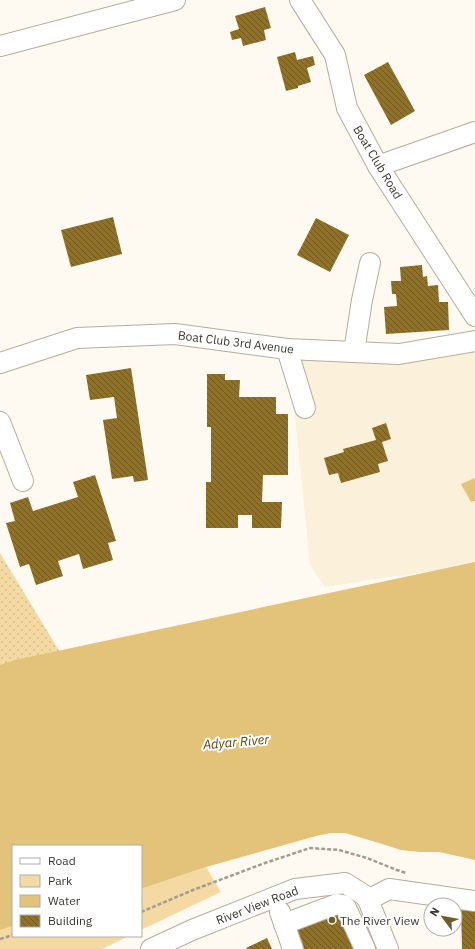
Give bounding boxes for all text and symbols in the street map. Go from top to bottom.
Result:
street label: Boat Club Road [350,123,406,201]
street label: Boat Club 3rd Avenue [177,327,295,357]
water label: Adyar River [201,731,271,753]
legend [12,845,142,937]
text: Road [48,853,76,868]
text: Park [48,873,73,888]
street label: River View Road [214,882,300,928]
text: Water [48,893,81,908]
north arrow [423,897,463,937]
text: N [426,905,443,919]
text: Building [48,913,93,928]
place label: The River View [340,913,419,928]
marker: The River View [327,915,337,925]

